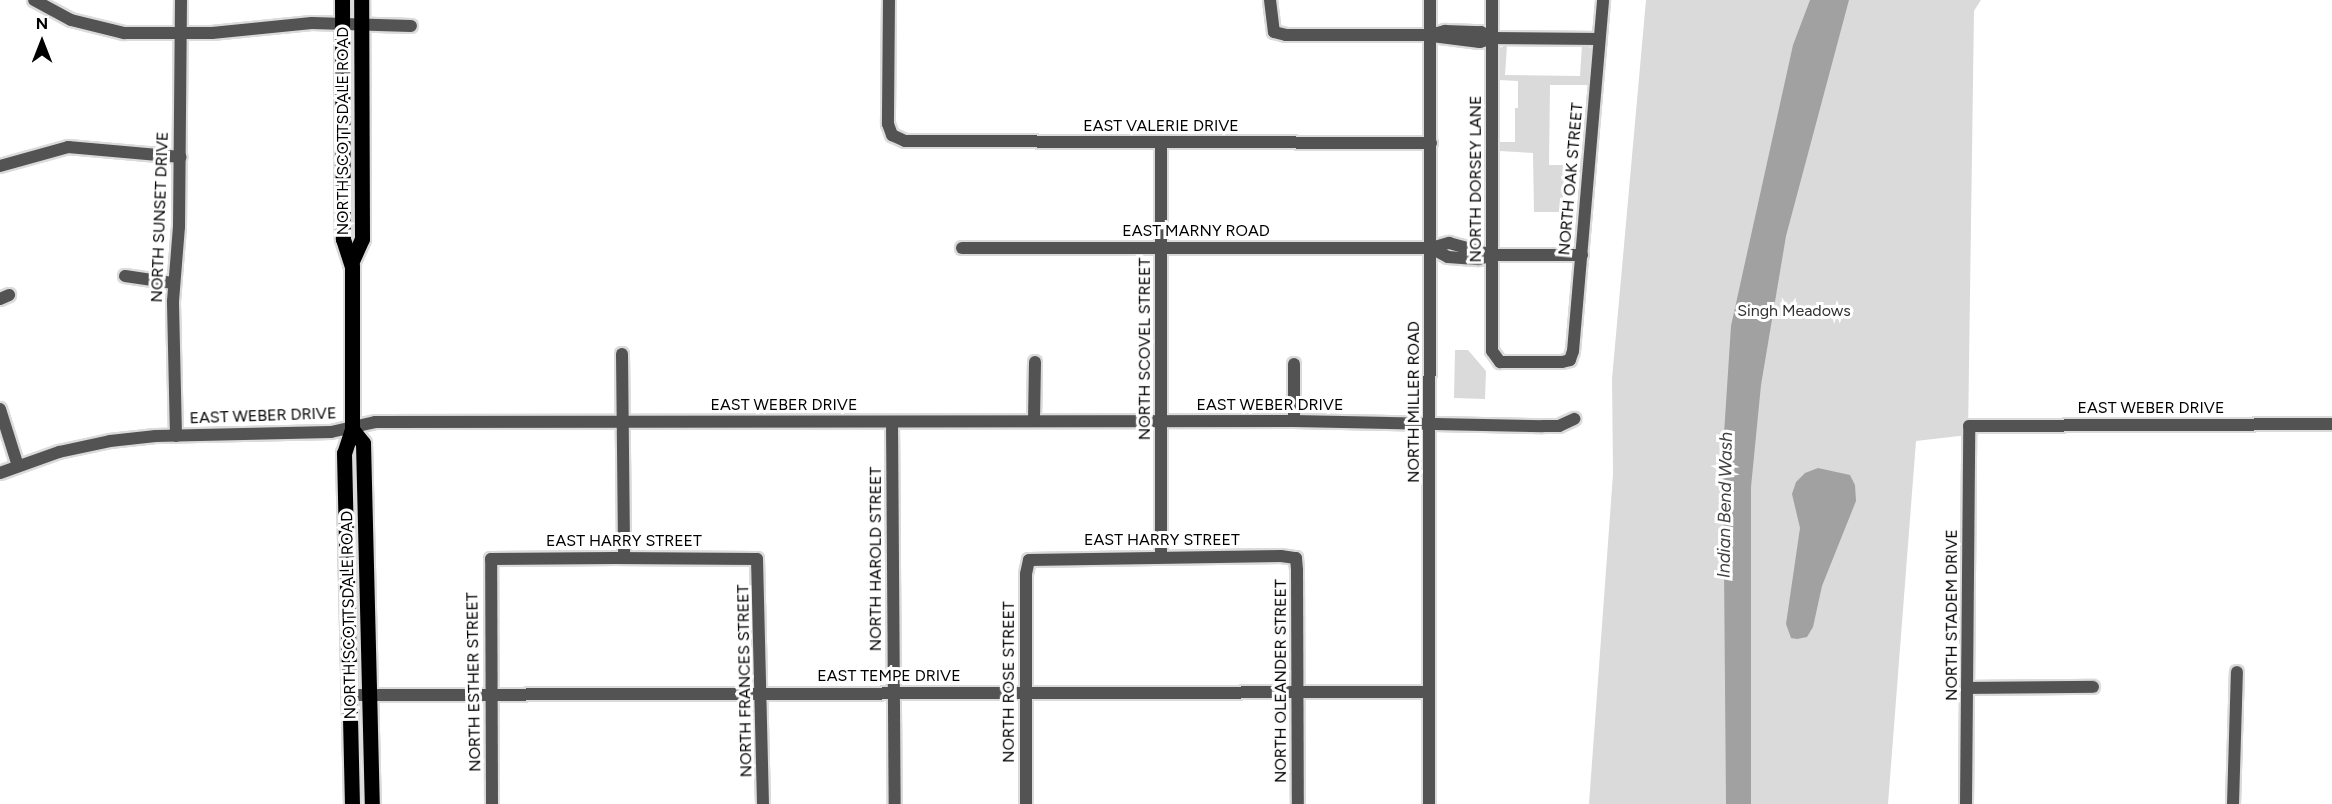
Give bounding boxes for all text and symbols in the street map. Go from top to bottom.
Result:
north arrow [12,12,72,72]
text: N [36,14,48,33]
street label: NORTH SCOTTSDALE ROAD [333,27,353,235]
street label: NORTH DORSEY LANE [1466,96,1486,262]
street label: NORTH OAK STREET [1555,102,1587,256]
street label: EAST VALERIE DRIVE [1083,116,1239,136]
street label: NORTH SUNSET DRIVE [147,131,173,303]
street label: EAST MARNY ROAD [1122,221,1270,241]
street label: NORTH SCOVEL STREET [1135,258,1155,440]
park label: Singh Meadows [1737,301,1851,321]
street label: NORTH MILLER ROAD [1404,321,1424,483]
street label: EAST WEBER DRIVE [711,395,857,415]
street label: EAST WEBER DRIVE [1197,395,1343,415]
street label: EAST WEBER DRIVE [2078,398,2224,418]
street label: EAST WEBER DRIVE [189,404,337,428]
water label: Indian Bend Wash [1713,432,1737,578]
street label: NORTH HAROLD STREET [866,467,886,651]
street label: NORTH SCOTTSDALE ROAD [338,511,360,719]
street label: NORTH STADEM DRIVE [1942,529,1962,701]
street label: EAST HARRY STREET [1084,530,1240,550]
street label: EAST HARRY STREET [546,531,702,551]
street label: NORTH OLEANDER STREET [1271,579,1291,783]
street label: NORTH FRANCES STREET [734,584,756,778]
street label: NORTH ESTHER STREET [463,592,485,772]
street label: NORTH ROSE STREET [999,601,1019,763]
street label: EAST TEMPE DRIVE [817,666,961,686]

